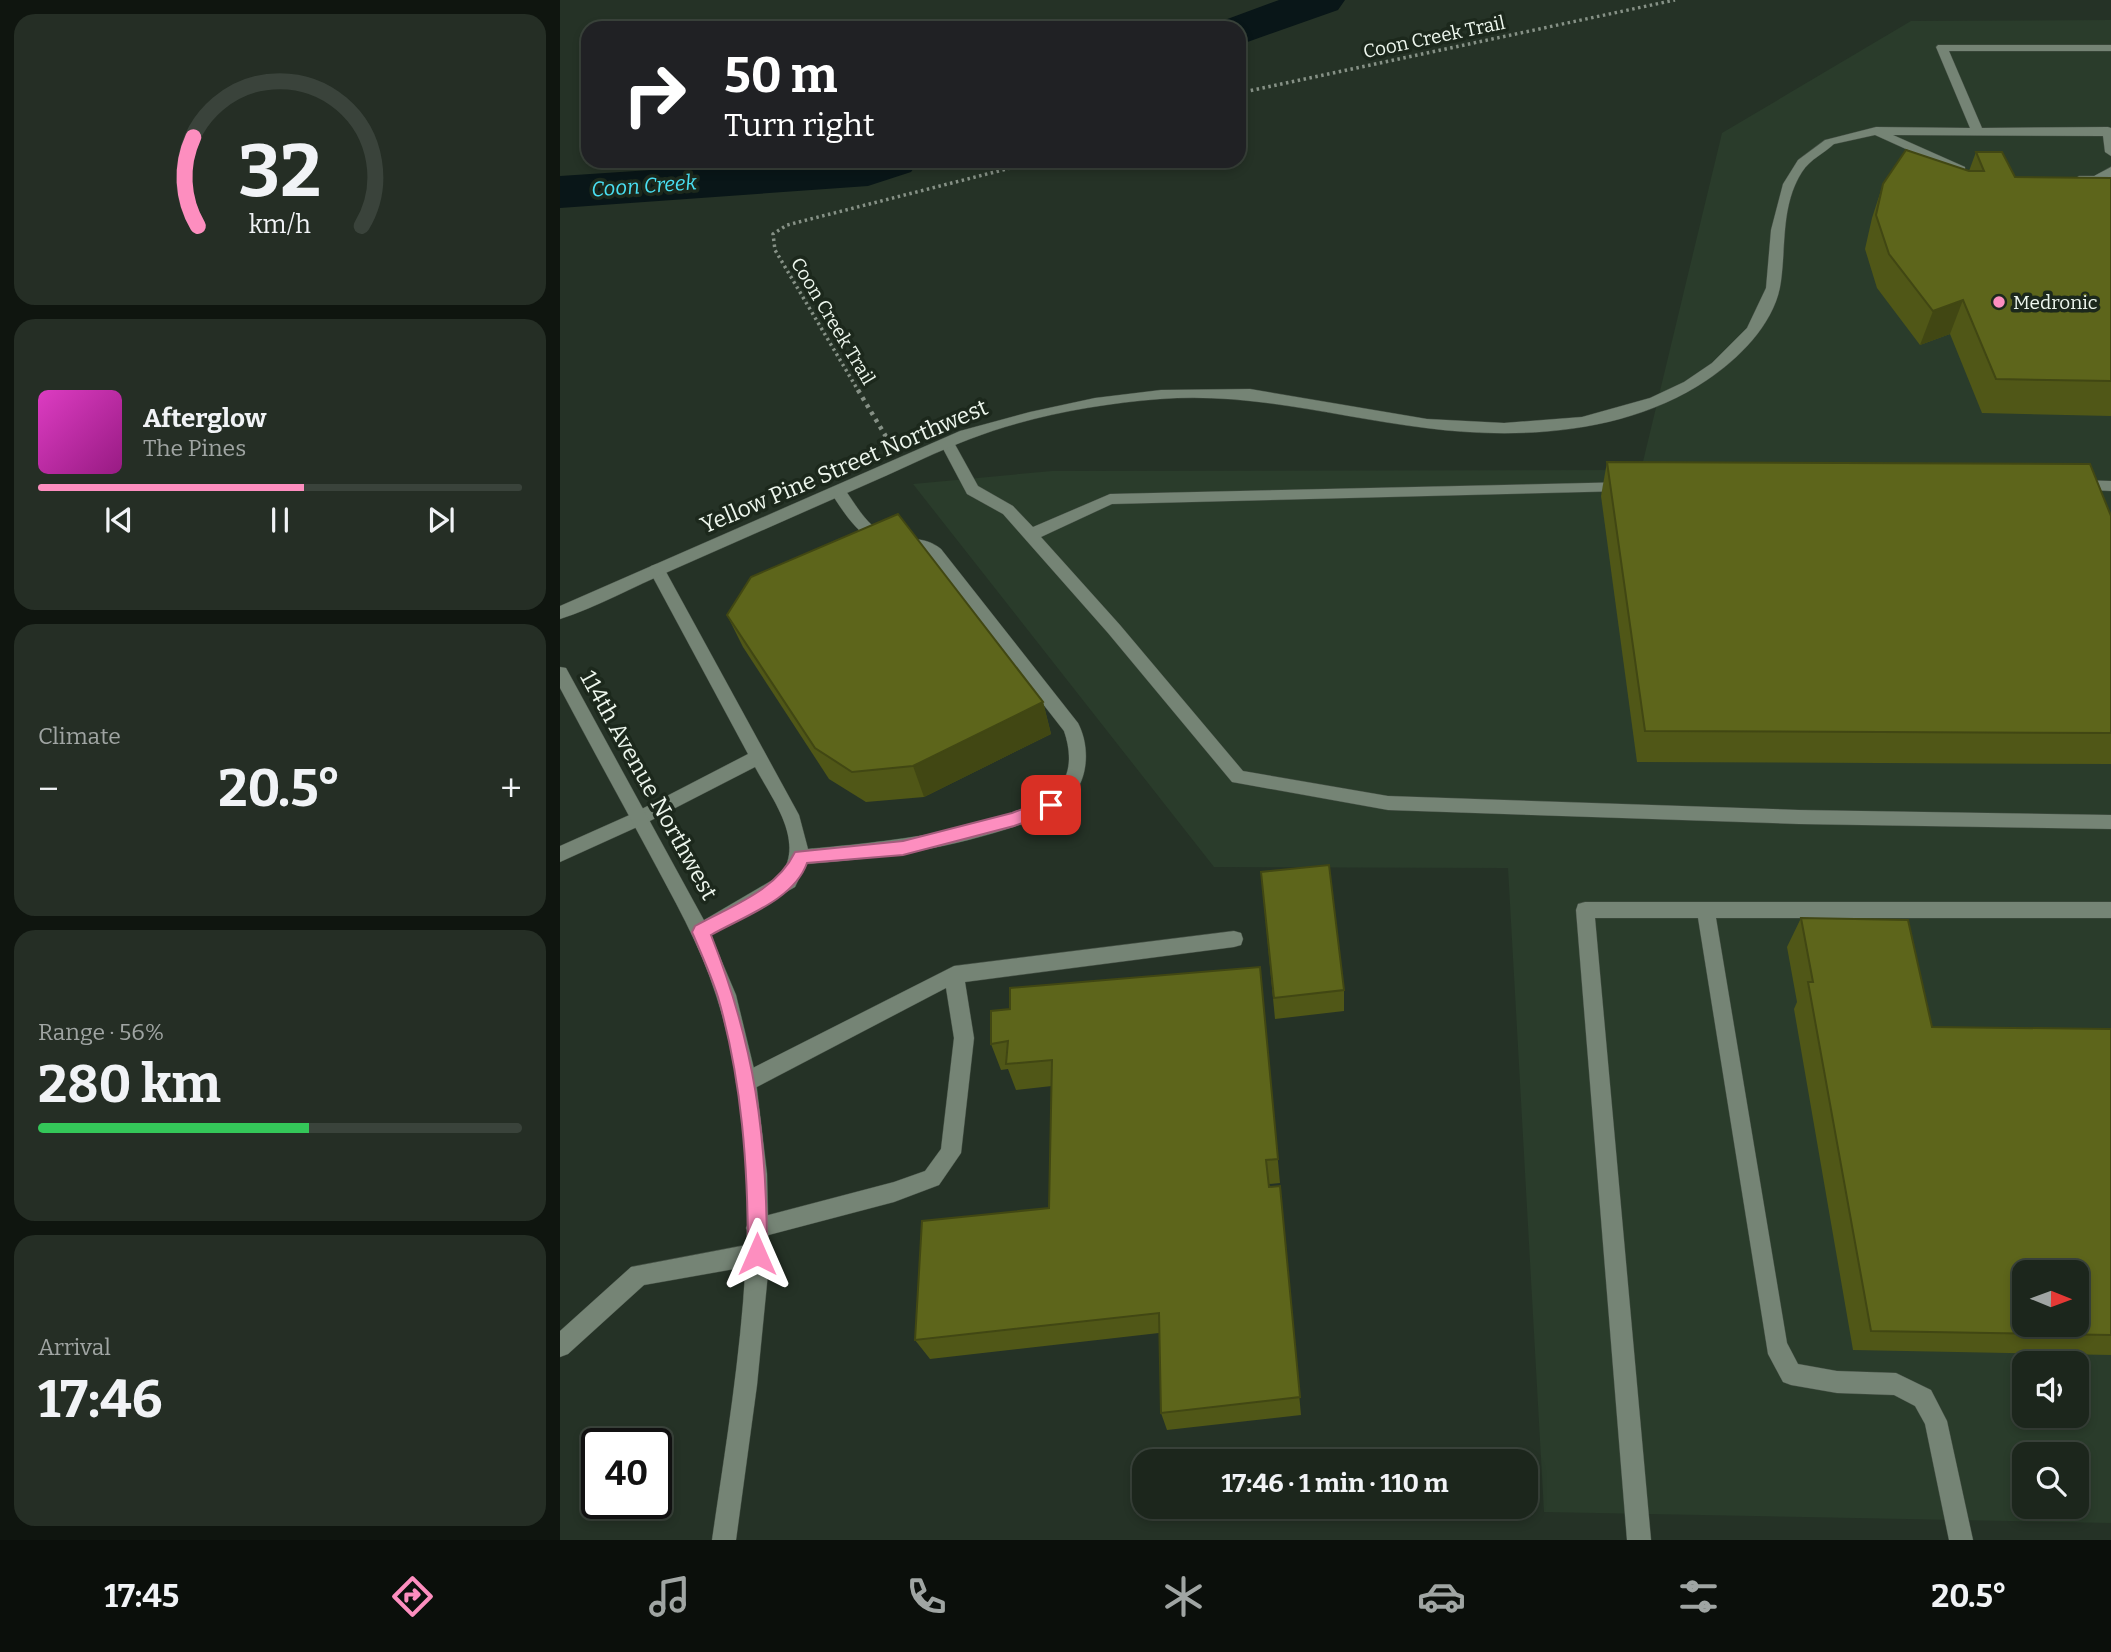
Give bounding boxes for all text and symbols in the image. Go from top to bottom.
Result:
street label: Coon Creek Trail [1361,11,1507,63]
text: 50 m [724,46,837,105]
icon: right [609,49,700,140]
text: Turn right [724,106,875,144]
text: 32 [239,128,321,215]
water label: Coon Creek [590,169,698,203]
text: km/h [249,209,311,239]
street label: Coon Creek Trail [786,253,880,389]
place label: Medronic [2013,291,2098,314]
marker: Medronic [1991,294,2007,310]
street label: Yellow Pine Street Northwest [696,393,992,539]
text: Afterglow [143,403,266,434]
text: The Pines [143,434,246,462]
icon: previous [100,501,138,539]
icon: pause [261,501,299,539]
icon: next [422,501,460,539]
street label: 114th Avenue Northwest [574,666,724,904]
text: Climate [38,722,121,750]
text: 20.5° [218,757,341,820]
text: − [38,766,59,812]
text: + [500,766,522,812]
pin [1021,775,1081,835]
icon: arrive [1032,786,1070,824]
text: Range · 56% [38,1018,164,1046]
text: 280 km [38,1053,221,1116]
position arrow [720,1217,794,1291]
north arrow [2012,1260,2090,1337]
map controls [2012,1260,2089,1519]
text: Arrival [38,1333,111,1361]
button: sound [2012,1351,2089,1428]
text: 17:46 [38,1368,162,1431]
speed limit sign: 40 [581,1428,672,1519]
button: search [2012,1442,2089,1519]
text: 17:46 · 1 min · 110 m [1221,1468,1449,1499]
icon: directions [388,1572,437,1621]
icon: music [645,1572,694,1621]
icon: phone [902,1572,951,1621]
icon: climate [1159,1572,1208,1621]
icon: car [1417,1572,1466,1621]
icon: filters [1674,1572,1723,1621]
text: 17:45 [104,1577,179,1615]
text: 20.5° [1931,1577,2007,1615]

